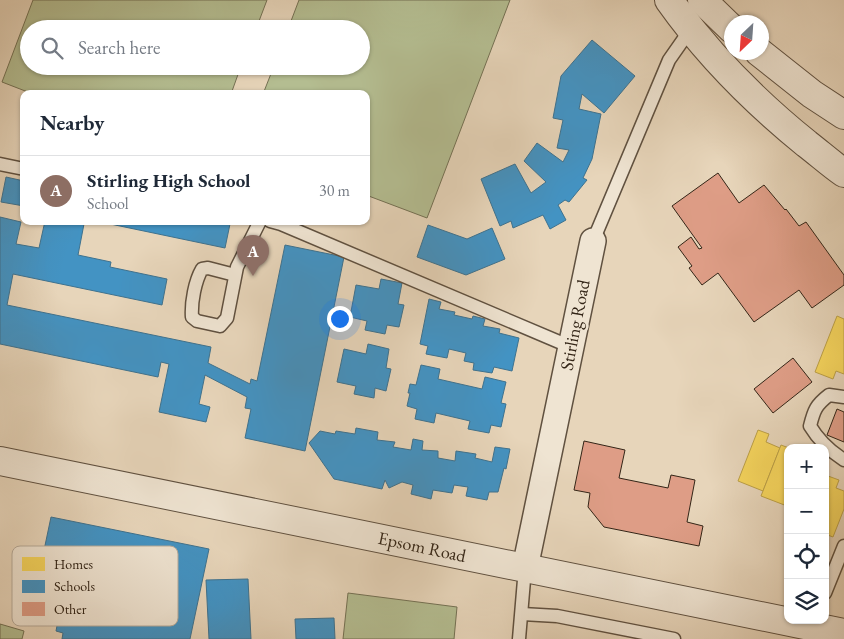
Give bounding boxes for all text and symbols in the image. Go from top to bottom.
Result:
north arrow [724,15,769,60]
search box [20,20,370,75]
icon: search [38,34,66,62]
text: Search here [78,35,160,60]
text: Nearby [40,109,104,136]
text: Stirling High School [87,168,250,193]
text: A [50,180,62,201]
text: 30 m [319,180,350,201]
text: School [87,193,129,214]
pin: A [237,235,269,276]
street label: Stirling Road [554,277,595,372]
your location [327,306,353,332]
map controls [784,444,829,624]
button: + [784,444,829,489]
button: − [784,489,829,534]
street label: Epsom Road [376,526,469,567]
button: locate [784,534,829,579]
legend [12,546,178,626]
text: Homes [54,555,94,573]
text: Schools [54,577,95,595]
button: layers [784,579,829,624]
text: Other [54,600,87,618]

